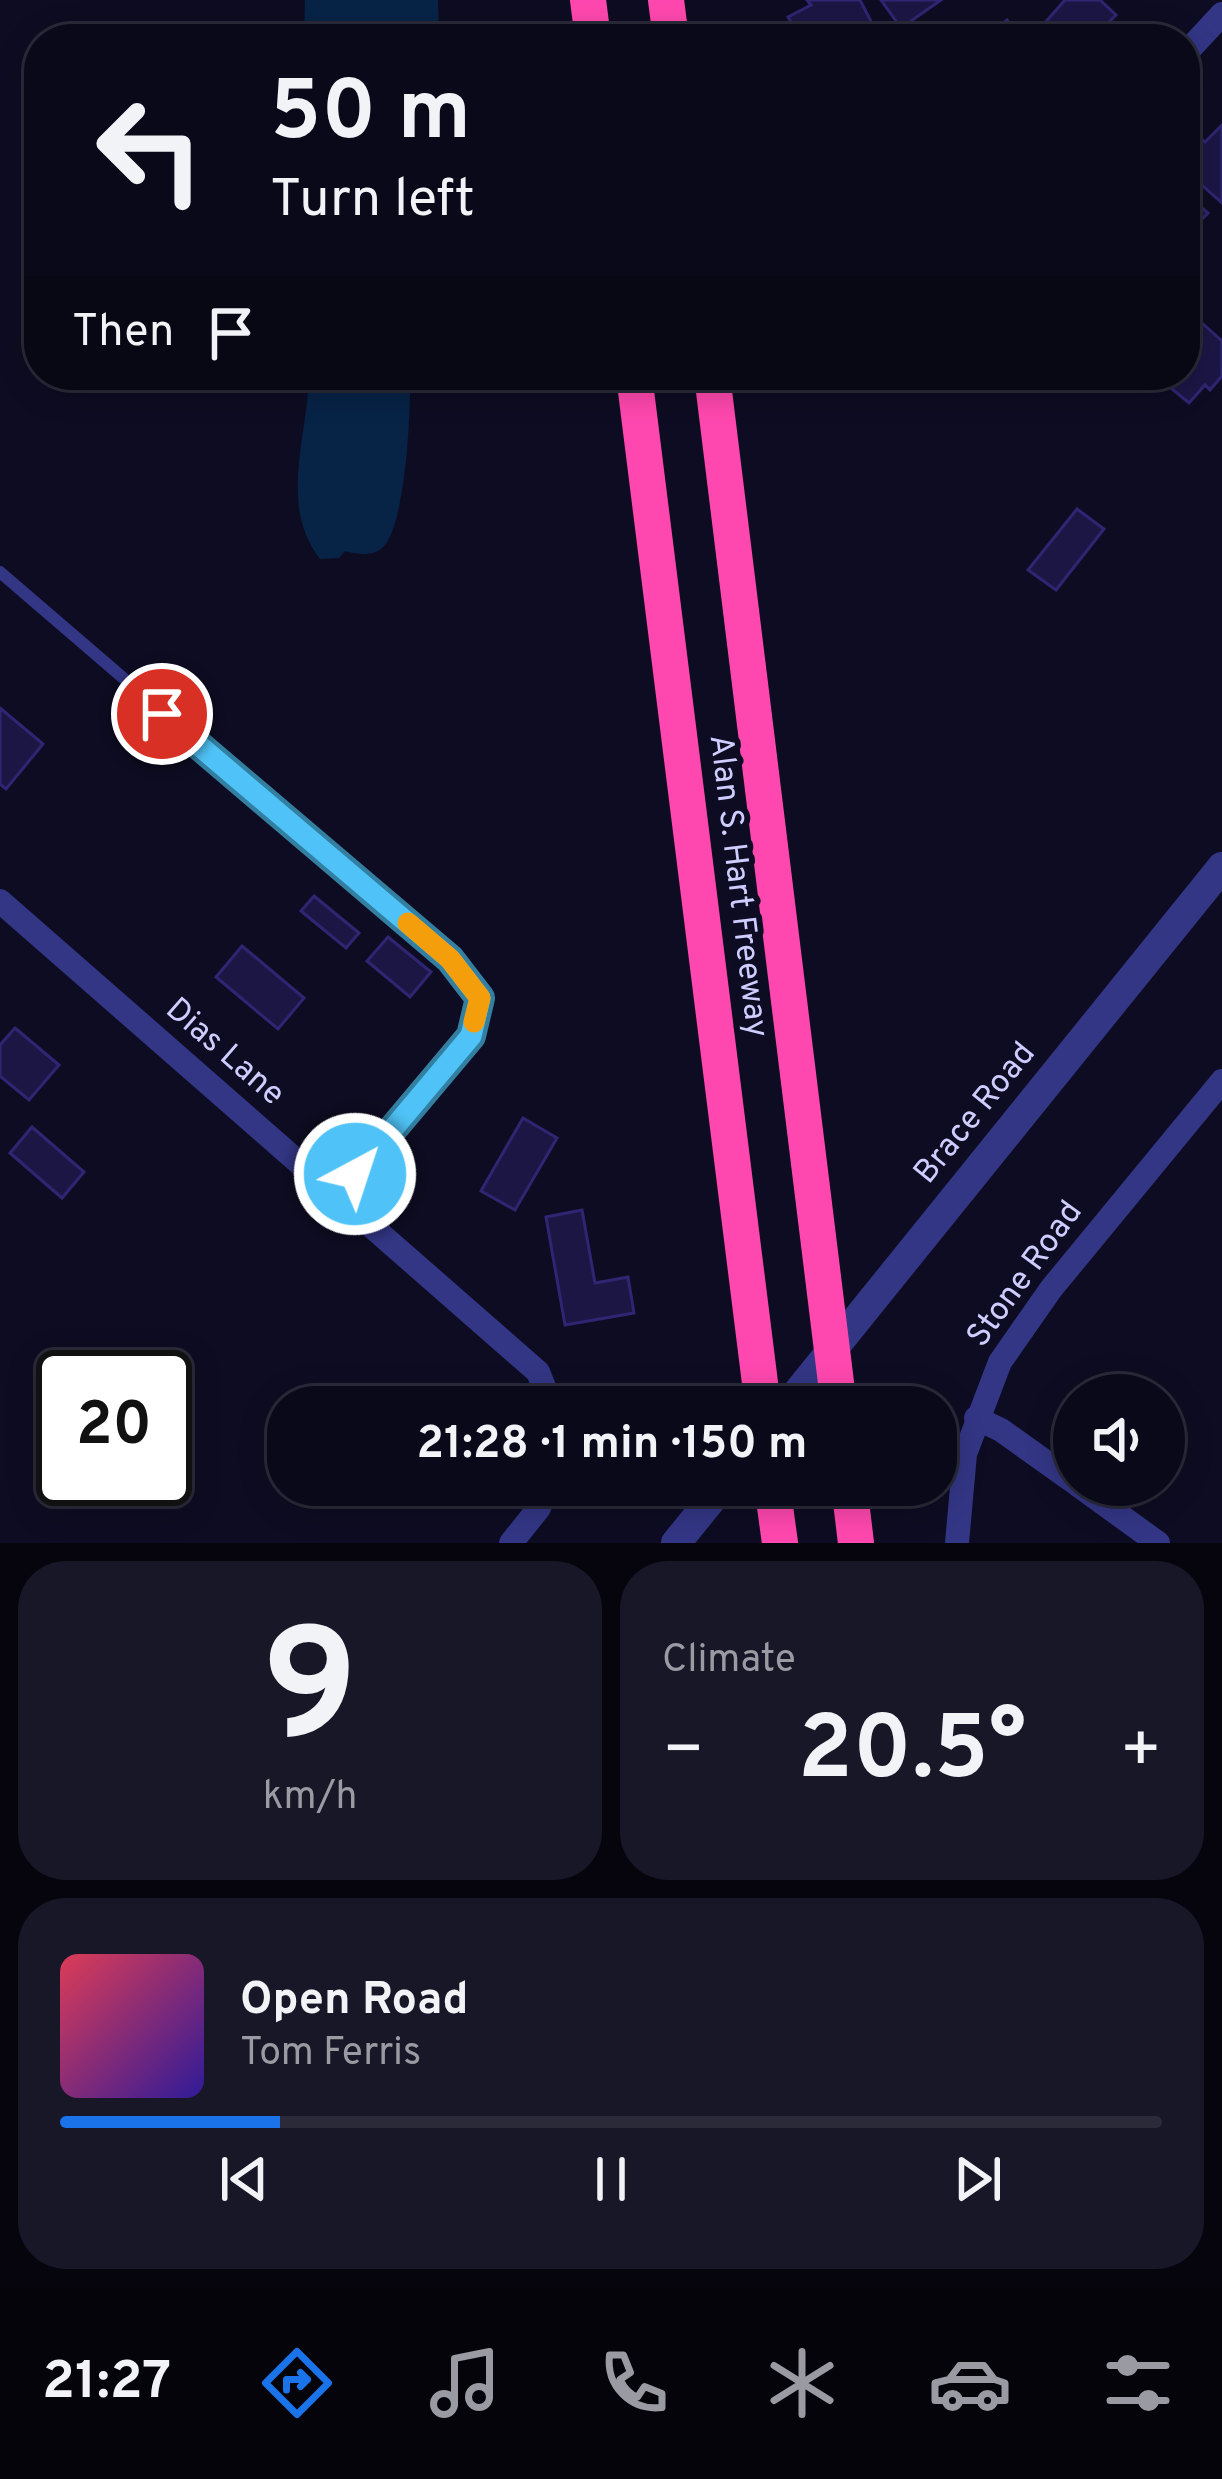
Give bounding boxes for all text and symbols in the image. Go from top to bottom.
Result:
text: 50 m [270,63,471,169]
icon: left [72,72,228,228]
text: Turn left [270,167,475,236]
icon: arrive [198,300,264,366]
text: Then [72,305,174,362]
pin [111,663,213,765]
icon: arrive [129,681,195,747]
street label: Alan S. Hart Freeway [698,732,776,1040]
street label: Dias Lane [156,990,292,1116]
street label: Brace Road [906,1035,1046,1193]
position arrow [292,1111,418,1237]
street label: Stone Road [959,1194,1093,1356]
speed limit sign: 20 [36,1350,192,1506]
map controls [1053,1374,1185,1506]
button: sound [1053,1374,1185,1506]
text: 21:28 · 1 min · 150 m [417,1417,807,1474]
text: 9 [262,1597,358,1795]
text: Climate [662,1637,796,1686]
text: 20.5° [798,1697,1026,1810]
text: − [662,1712,705,1795]
text: + [1119,1712,1162,1795]
text: km/h [263,1774,357,1823]
text: Open Road [240,1973,468,2030]
text: Tom Ferris [240,2030,421,2079]
icon: previous [211,2146,277,2212]
icon: pause [578,2146,644,2212]
icon: next [945,2146,1011,2212]
icon: directions [255,2341,339,2425]
icon: music [423,2341,507,2425]
icon: phone [592,2341,676,2425]
icon: climate [760,2341,844,2425]
icon: car [928,2341,1012,2425]
icon: filters [1096,2341,1180,2425]
text: 21:27 [42,2349,171,2418]

